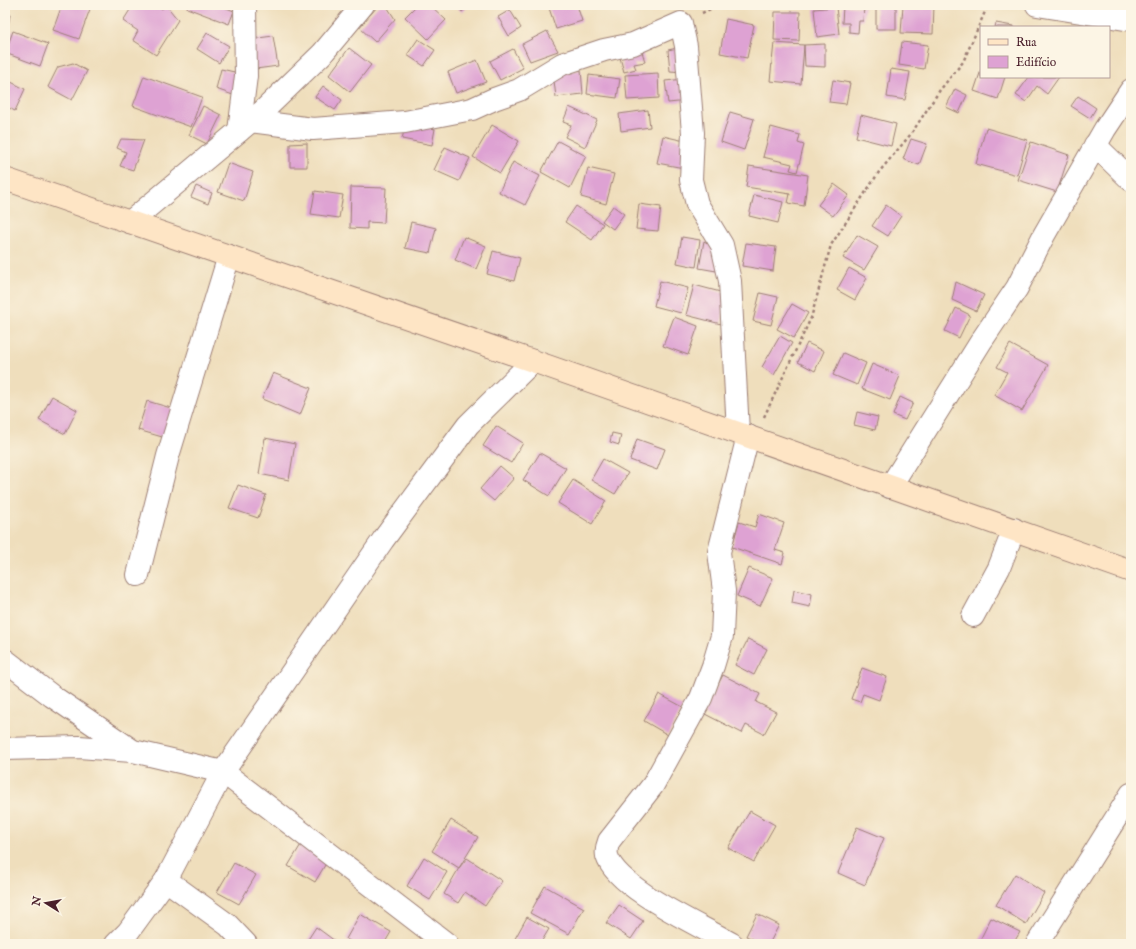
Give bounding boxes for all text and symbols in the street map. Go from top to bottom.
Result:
legend [980,26,1110,78]
text: Rua [1016,35,1037,50]
text: Edifício [1016,55,1057,70]
north arrow [26,883,66,923]
text: N [29,895,45,908]

